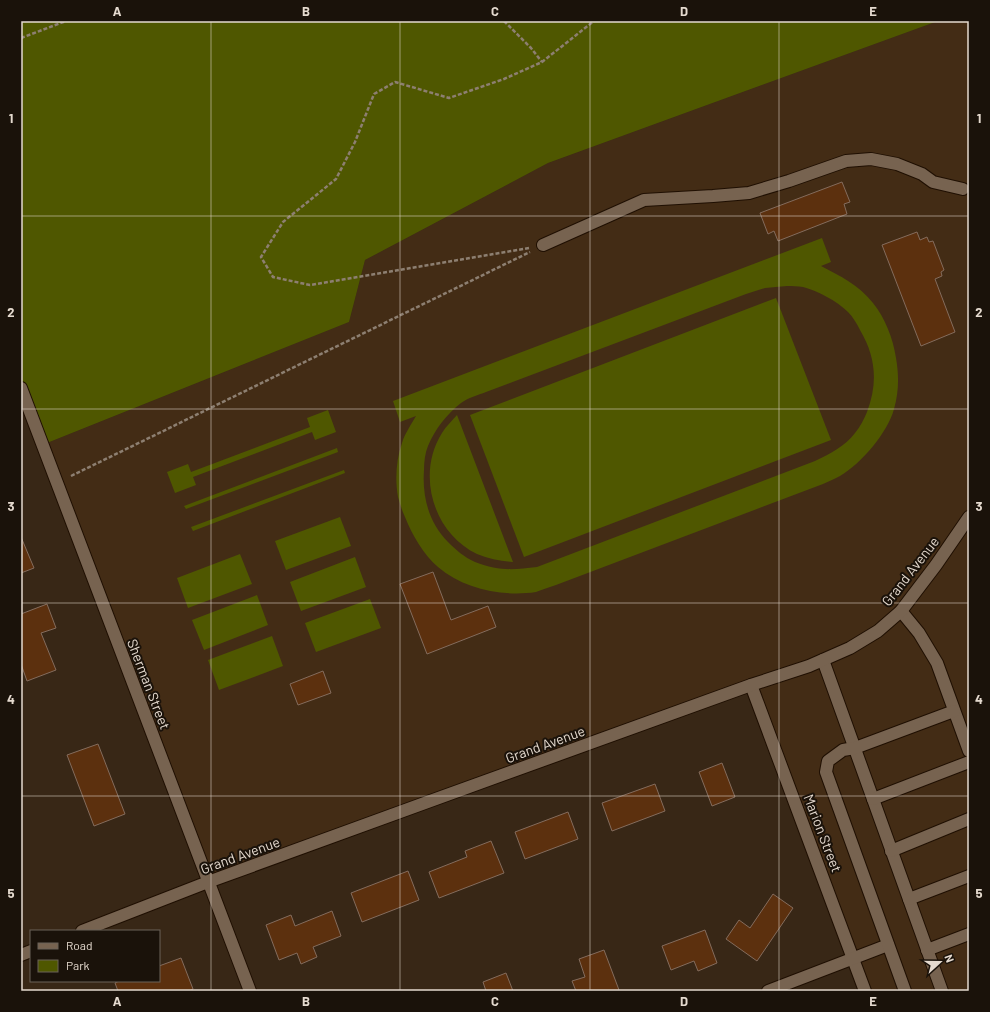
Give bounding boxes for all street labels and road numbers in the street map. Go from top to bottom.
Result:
street label: Grand Avenue [878,533,942,609]
street label: Sherman Street [124,636,174,732]
street label: Grand Avenue [503,722,587,766]
street label: Marion Street [800,792,846,874]
street label: Grand Avenue [198,833,282,877]

